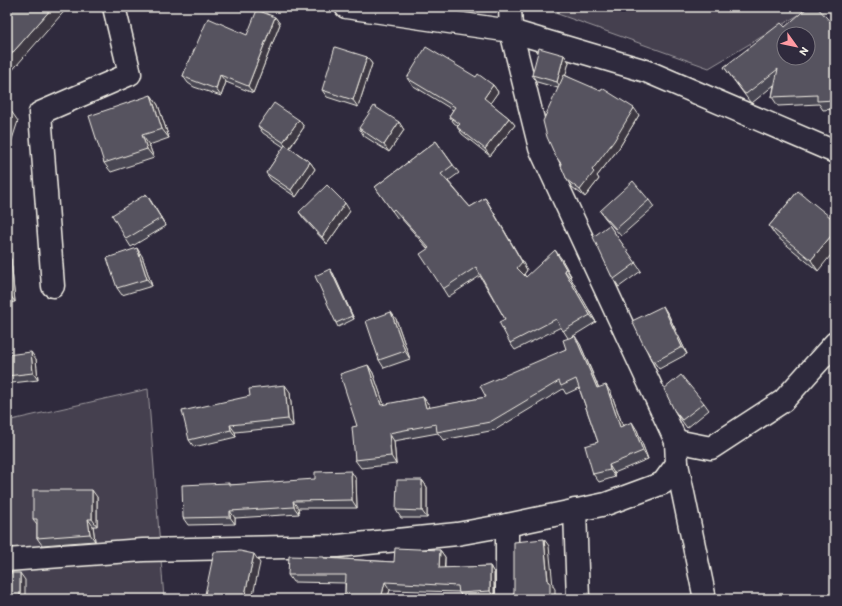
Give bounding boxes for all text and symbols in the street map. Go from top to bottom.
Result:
north arrow [776,26,816,66]
text: N [796,45,811,58]

